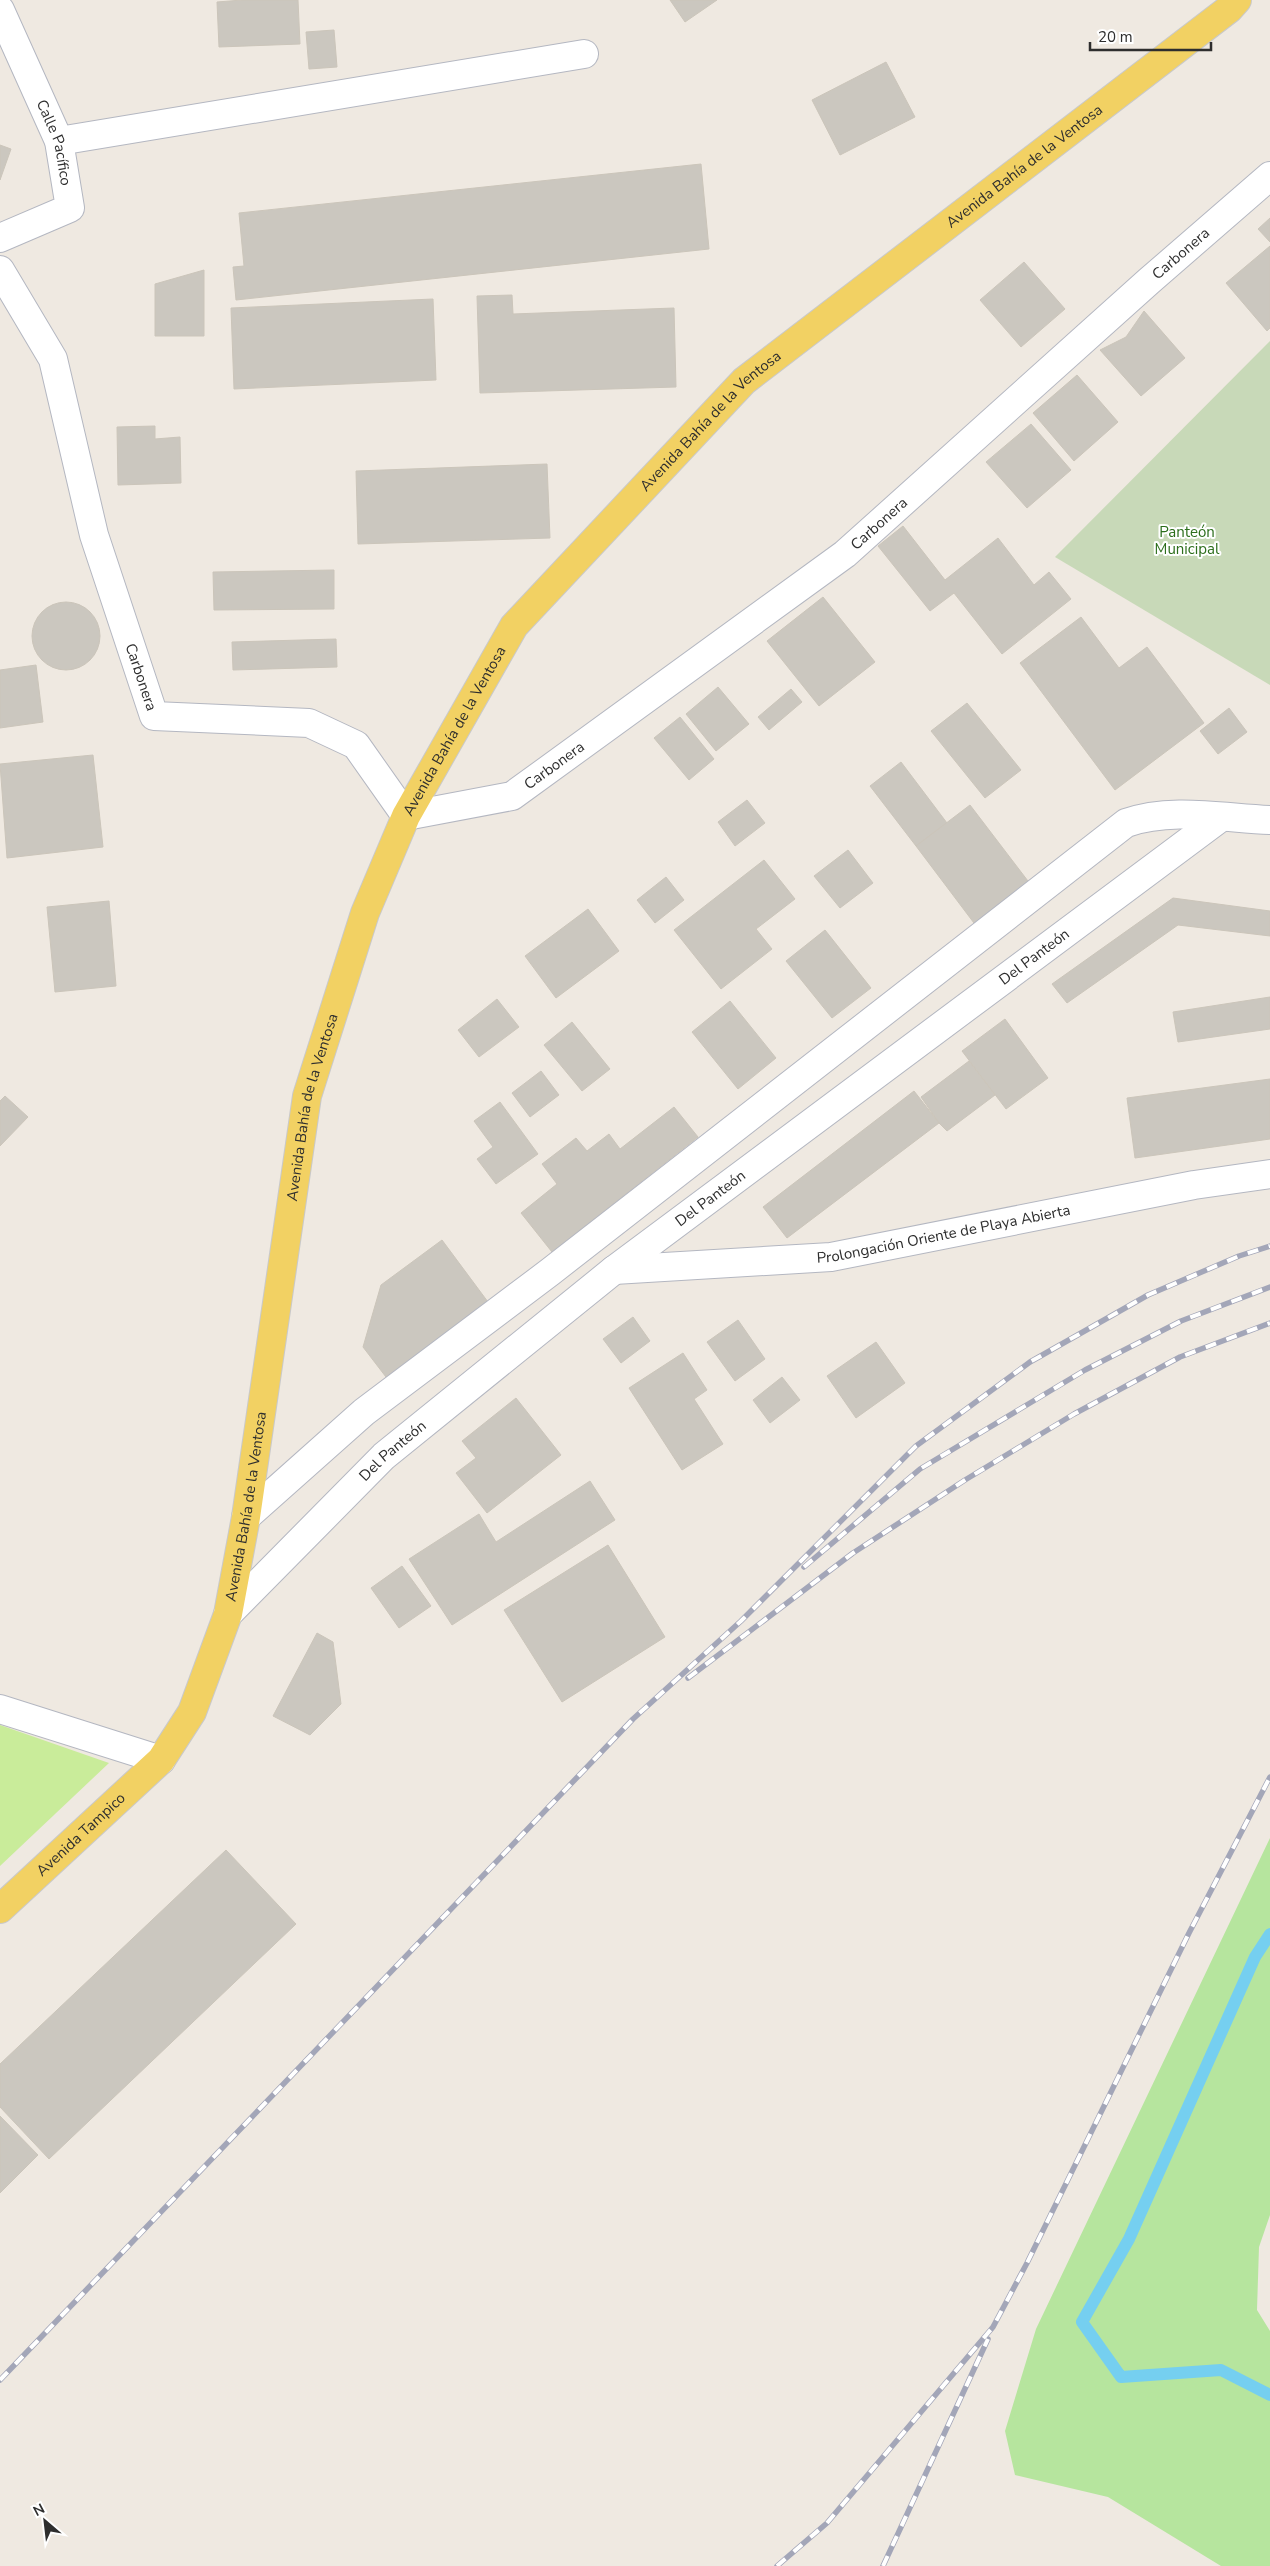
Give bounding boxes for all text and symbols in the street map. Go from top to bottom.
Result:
scale bar [1090,20,1211,52]
text: 20 m [1098,27,1133,47]
street label: Calle Pacífico [32,96,76,187]
street label: Avenida Bahía de la Ventosa [942,100,1107,232]
street label: Carbonera [1148,223,1214,284]
street label: Avenida Bahía de la Ventosa [635,346,785,496]
street label: Carbonera [846,493,912,554]
park label: Panteón Municipal [1155,522,1220,559]
street label: Carbonera [121,641,162,713]
street label: Avenida Bahía de la Ventosa [398,643,510,820]
street label: Carbonera [520,737,588,794]
street label: Del Panteón [995,924,1073,989]
street label: Avenida Bahía de la Ventosa [282,1011,343,1202]
street label: Del Panteón [671,1165,750,1231]
street label: Prolongación Oriente de Playa Abierta [816,1200,1072,1268]
street label: Avenida Bahía de la Ventosa [221,1410,271,1603]
street label: Del Panteón [355,1416,430,1486]
street label: Avenida Tampico [32,1788,130,1881]
north arrow [20,2496,70,2546]
text: N [30,2499,48,2521]

